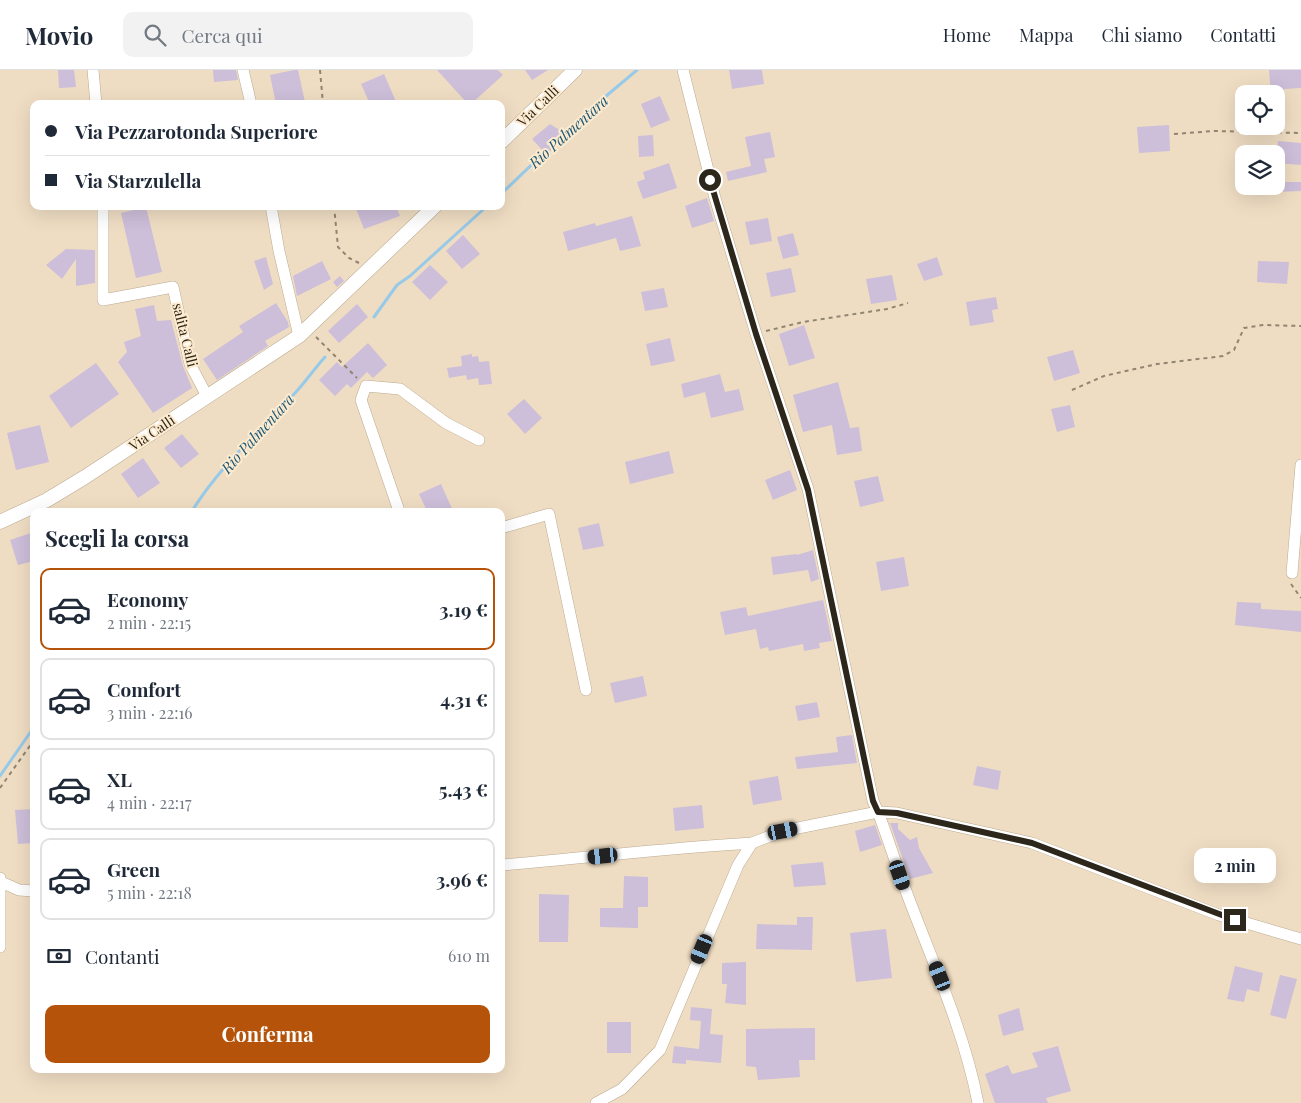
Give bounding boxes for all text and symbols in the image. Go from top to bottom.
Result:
search box [123,12,473,57]
text: Movio [25,19,93,51]
icon: search [141,21,169,49]
text: Cerca qui [181,22,263,48]
text: Home [943,23,991,47]
text: Mappa [1019,23,1074,47]
text: Chi siamo [1102,23,1182,47]
text: Contatti [1210,23,1276,47]
street label: Via Calli [512,81,563,131]
map controls [1235,85,1285,195]
button: locate [1235,85,1285,135]
water label: Rio Palmentara [524,90,612,173]
text: Via Pezzarotonda Superiore [75,118,318,144]
button: layers [1235,145,1285,195]
text: Via Starzulella [75,167,201,193]
route start [699,169,721,191]
street label: salita Calli [168,301,203,369]
water label: Rio Palmentara [216,389,298,478]
street label: Via Calli [124,410,178,455]
text: Scegli la corsa [45,523,189,553]
text: Economy [107,586,188,612]
icon: car [47,587,92,632]
text: 3.19 € [439,596,488,622]
text: 2 min · 22:15 [107,612,191,633]
text: Comfort [107,676,181,702]
icon: car [47,677,92,722]
text: 4.31 € [440,686,488,712]
text: 3 min · 22:16 [107,702,193,723]
text: XL [107,766,132,792]
icon: car [47,767,92,812]
text: 5.43 € [439,776,488,802]
text: 4 min · 22:17 [107,792,192,813]
car [766,821,799,841]
car [587,847,618,865]
callout: 2 min [1194,848,1276,882]
text: 2 min [1214,855,1256,876]
text: Green [107,856,160,882]
icon: car [47,857,92,902]
car [888,858,911,892]
text: 3.96 € [436,866,488,892]
text: 5 min · 22:18 [107,882,192,903]
route end [1224,909,1246,931]
car [689,932,714,966]
icon: cash [45,942,73,970]
text: Contanti [85,943,160,969]
text: 610 m [448,945,490,966]
car [927,959,952,993]
button: Conferma [45,1005,490,1063]

